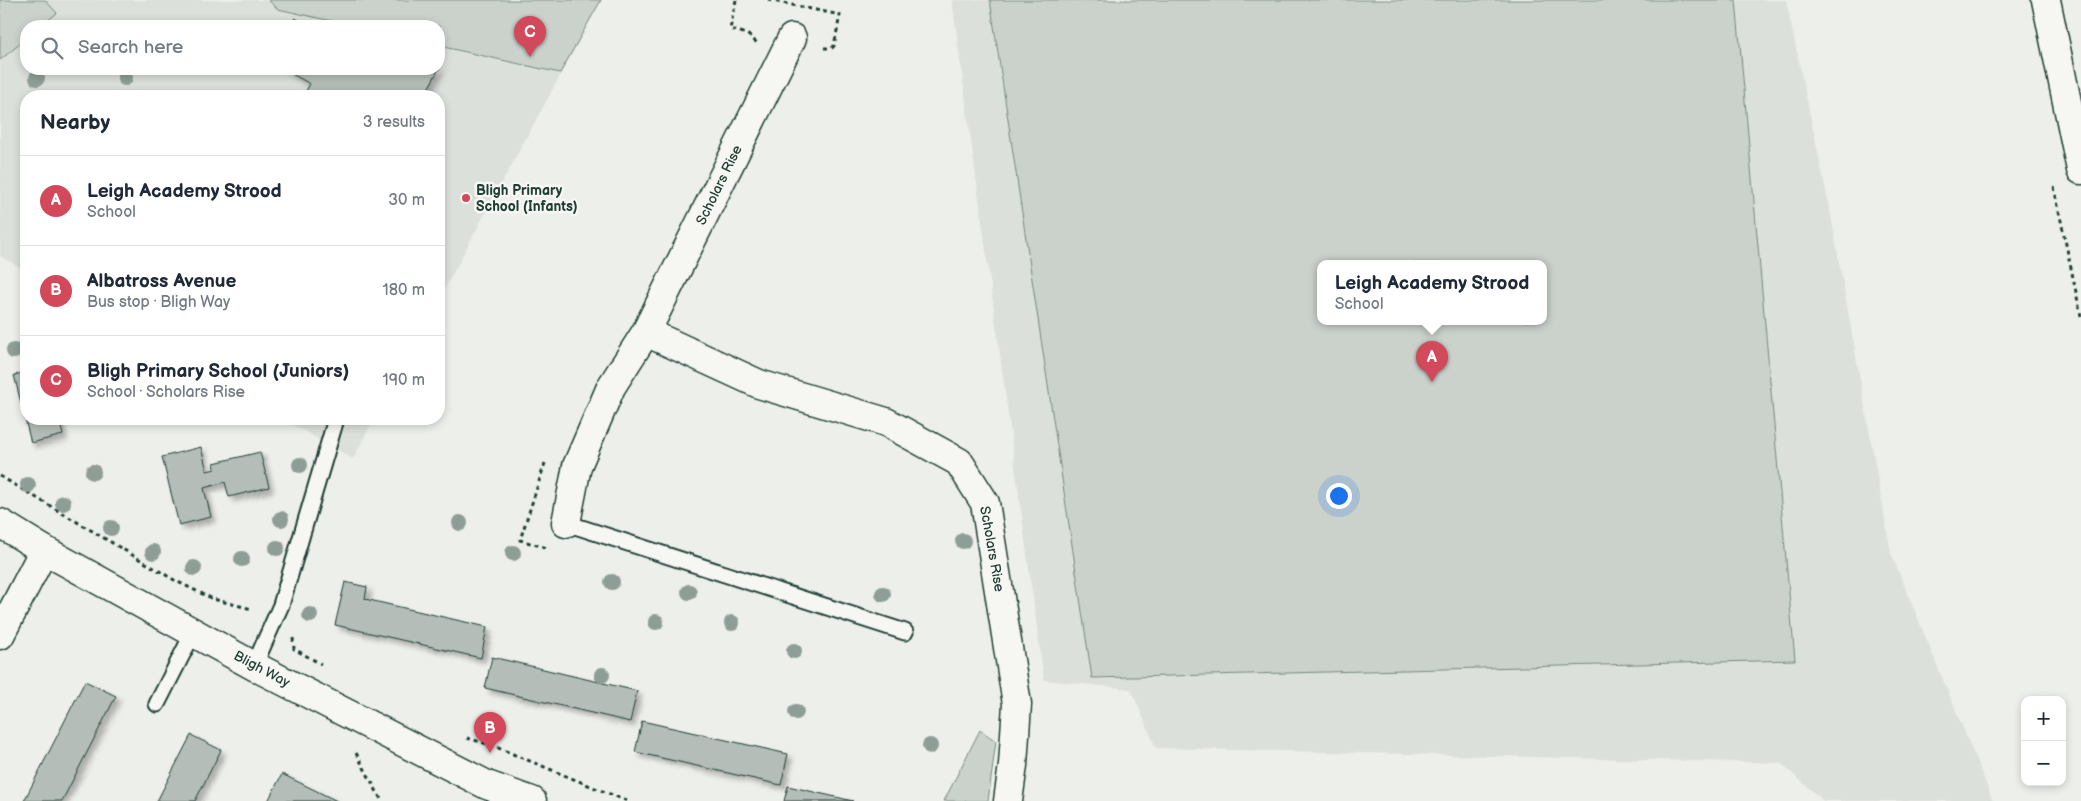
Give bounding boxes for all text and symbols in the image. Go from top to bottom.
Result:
pin: C [514,16,546,57]
search box [20,20,445,75]
icon: search [38,34,66,62]
text: Search here [78,36,183,59]
text: Nearby [40,110,110,135]
text: 3 results [363,113,425,132]
street label: Scholars Rise [692,142,746,228]
text: Leigh Academy Strood [87,180,282,203]
place label: Bligh Primary School (Infants) [476,182,578,215]
text: A [51,191,61,210]
text: 30 m [388,191,425,210]
marker: Bligh Primary School (Infants) [460,192,472,204]
text: School [87,203,136,222]
popup [1317,260,1547,325]
text: Albatross Avenue [87,270,236,293]
text: Leigh Academy Strood [1335,272,1529,295]
text: B [50,281,62,300]
text: 180 m [383,281,425,300]
text: Bus stop · Bligh Way [87,293,230,312]
text: School [1335,295,1383,314]
pin: A [1416,341,1448,382]
text: Bligh Primary School (Juniors) [87,360,349,383]
text: C [50,371,62,390]
text: 190 m [383,371,425,390]
text: School · Scholars Rise [87,383,245,402]
your location [1326,483,1352,509]
street label: Scholars Rise [976,505,1008,593]
street label: Bligh Way [231,647,294,691]
map controls [2021,696,2066,786]
button: + [2021,696,2066,741]
pin: B [474,712,506,753]
button: − [2021,741,2066,786]

